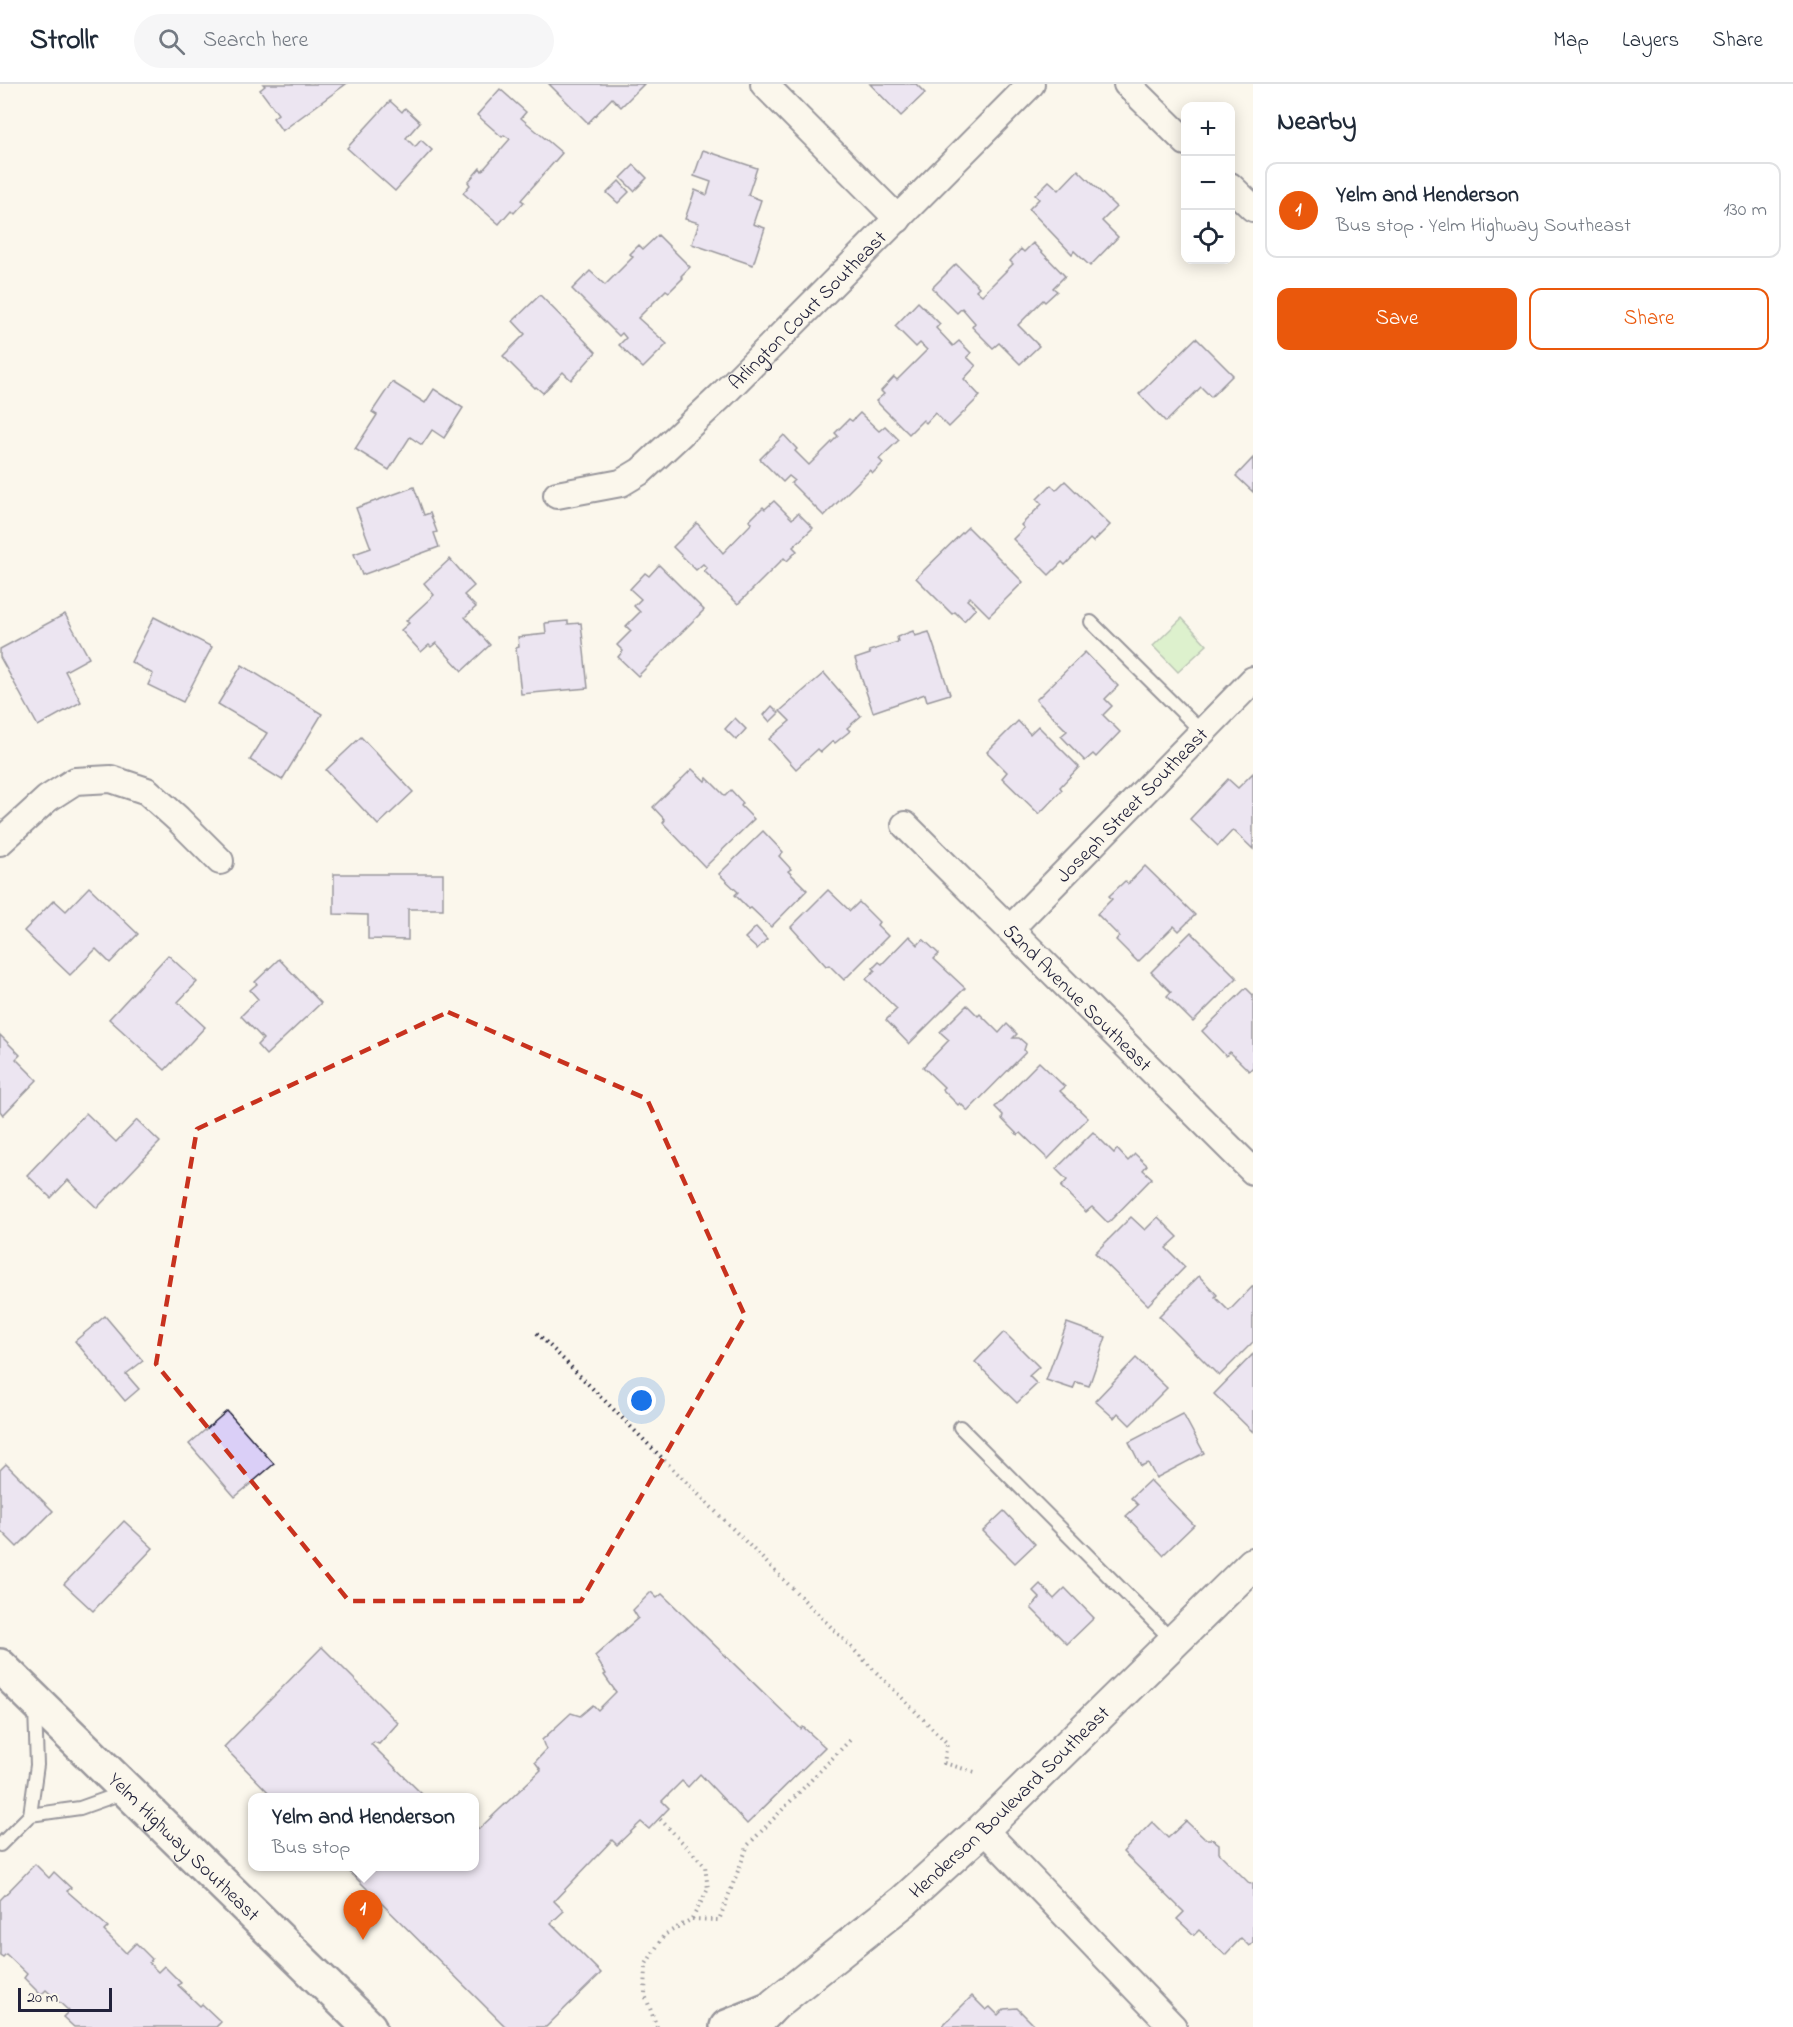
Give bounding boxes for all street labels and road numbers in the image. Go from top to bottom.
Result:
street label: Arlington Court Southeast [723,225,895,398]
street label: Joseph Street Southeast [1051,722,1216,890]
street label: 52nd Avenue Southeast [995,918,1158,1080]
street label: Henderson Boulevard Southeast [903,1700,1118,1907]
street label: Yelm Highway Southeast [100,1767,265,1930]

